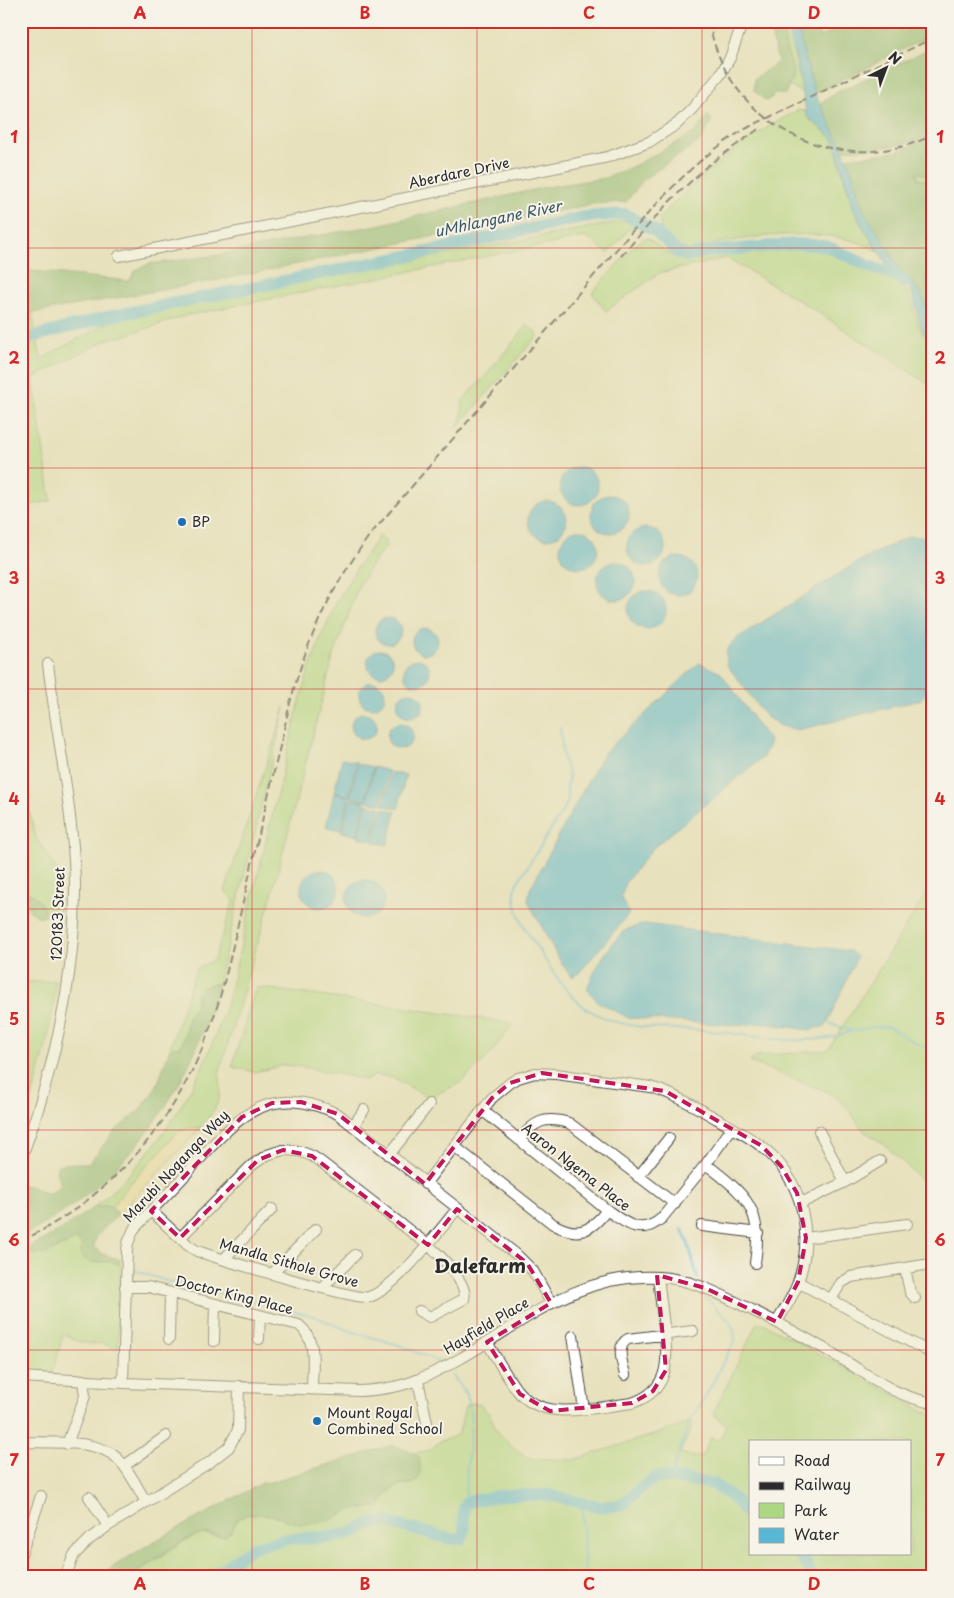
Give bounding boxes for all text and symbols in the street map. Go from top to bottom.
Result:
text: A [134,0,147,24]
text: B [360,0,371,24]
text: C [583,0,595,24]
text: D [808,0,820,24]
north arrow [862,42,912,92]
text: N [884,46,906,69]
text: 1 [10,124,18,148]
text: 1 [936,124,944,148]
street label: Aberdare Drive [406,152,511,193]
water label: uMhlangane River [432,192,565,242]
text: 2 [8,345,20,369]
text: 2 [934,345,946,369]
place label: BP [192,511,210,532]
marker: BP [176,516,188,528]
text: 3 [9,565,19,589]
text: 3 [935,565,945,589]
text: 4 [9,786,20,810]
text: 4 [935,786,946,810]
street label: 120183 Street [45,867,70,961]
text: 5 [9,1006,19,1030]
text: 5 [935,1006,945,1030]
street label: Marubi Noganga Way [118,1105,233,1227]
street label: Aaron Ngema Place [517,1117,635,1216]
text: 6 [8,1227,20,1251]
text: 6 [934,1227,946,1251]
street label: Mandla Sithole Grove [217,1233,361,1292]
district label: Dalefarm [434,1251,526,1279]
street label: Doctor King Place [173,1270,295,1319]
street label: Hayfield Place [439,1292,532,1359]
place label: Mount Royal Combined School [327,1402,443,1439]
marker: Mount Royal Combined School [311,1415,323,1427]
legend [749,1440,912,1556]
text: 7 [9,1447,19,1471]
text: 7 [935,1447,945,1471]
text: Road [794,1448,830,1471]
text: Railway [794,1472,851,1495]
text: Park [794,1498,828,1521]
text: Water [794,1522,839,1545]
text: A [134,1571,147,1595]
text: B [360,1571,371,1595]
text: C [583,1571,595,1595]
text: D [808,1571,820,1595]

